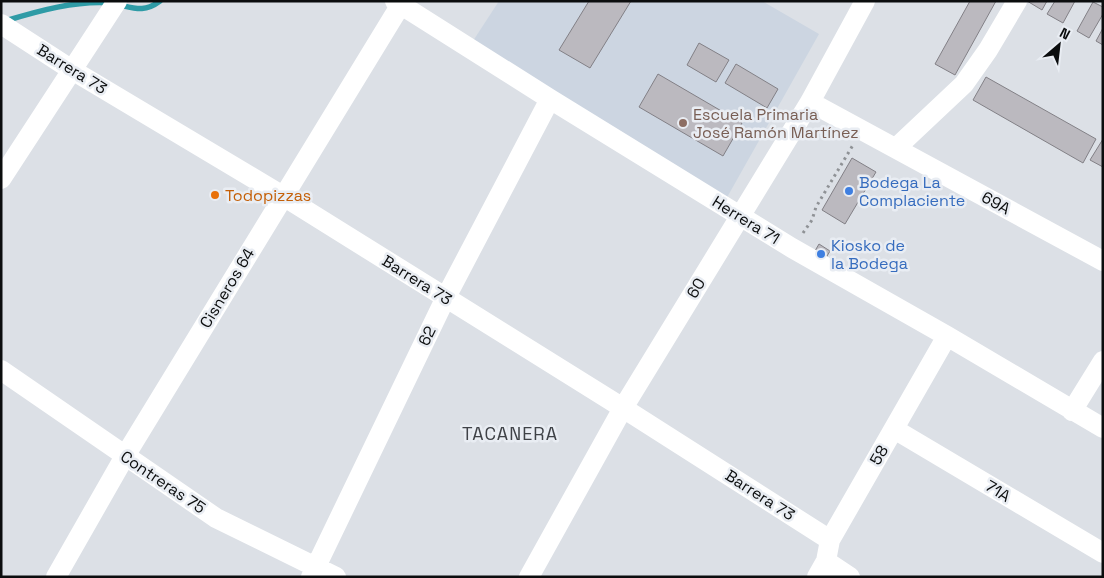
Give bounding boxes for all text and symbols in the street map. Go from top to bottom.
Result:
north arrow [1034,20,1084,70]
text: N [1057,23,1073,44]
street label: Barrera 73 [33,39,111,99]
place label: Escuela Primaria José Ramón Martínez [693,104,859,143]
marker: Escuela Primaria José Ramón Martínez [677,117,689,129]
place label: Bodega La Complaciente [859,172,965,211]
place label: Todopizzas [225,185,311,206]
marker: Bodega La Complaciente [843,185,855,197]
street label: 69A [978,187,1014,219]
marker: Todopizzas [209,189,221,201]
street label: Herrera 71 [708,191,784,249]
place label: Kiosko de la Bodega [831,235,908,274]
street label: Cisneros 64 [195,244,259,332]
marker: Kiosko de la Bodega [815,248,827,260]
street label: Barrera 73 [378,250,456,310]
street label: 60 [682,274,710,302]
street label: 62 [413,323,441,349]
district label: TACANERA [462,422,558,445]
street label: 58 [865,441,893,469]
street label: Contreras 75 [116,446,210,518]
street label: Barrera 73 [721,465,799,525]
street label: 71A [982,475,1014,507]

